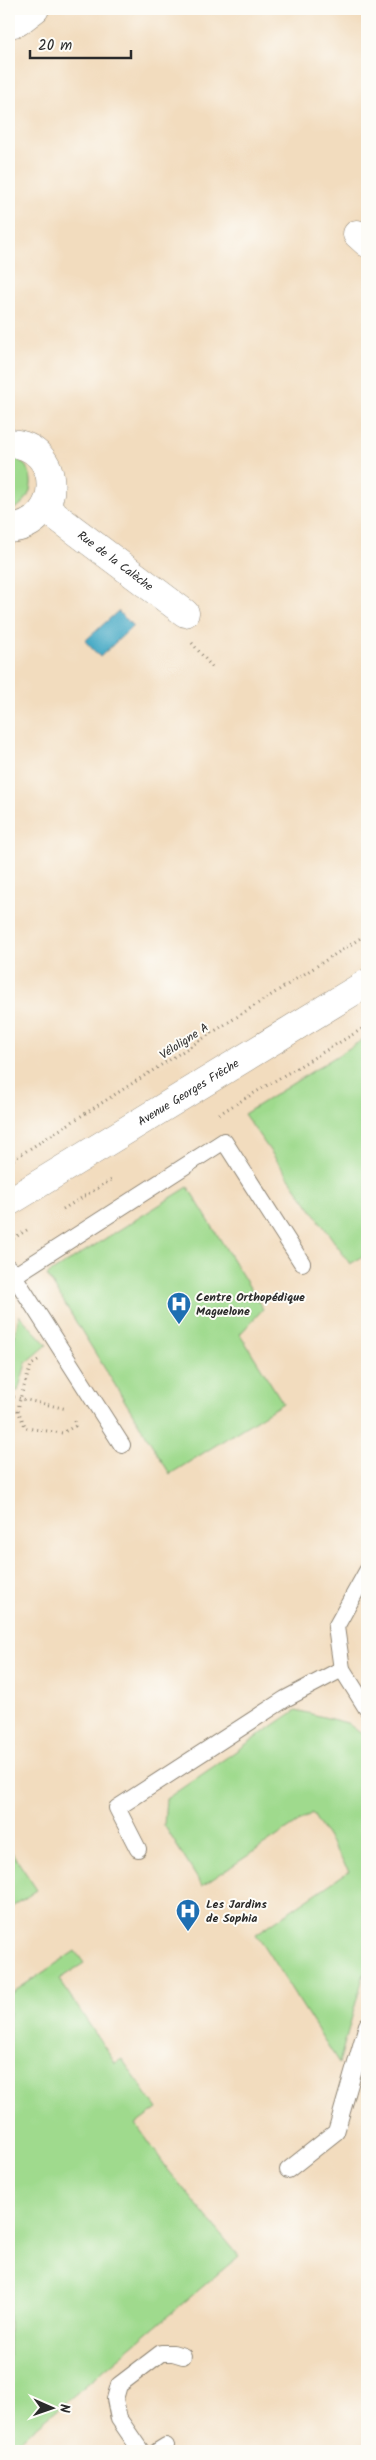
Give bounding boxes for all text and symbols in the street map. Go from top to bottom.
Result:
scale bar [30,28,131,60]
text: 20 m [38,34,72,58]
street label: Rue de la Calèche [73,526,158,596]
street label: Véloligne A [156,1018,213,1064]
street label: Avenue Georges Frêche [134,1054,243,1131]
place label: Centre Orthopédique Maguelone [196,1288,305,1321]
hospital icon: Centre Orthopédique Maguelone [166,1291,192,1325]
place label: Les Jardins de Sophia [206,1895,267,1928]
hospital icon: Les Jardins de Sophia [175,1898,201,1932]
north arrow [28,2382,78,2432]
text: N [53,2404,75,2413]

